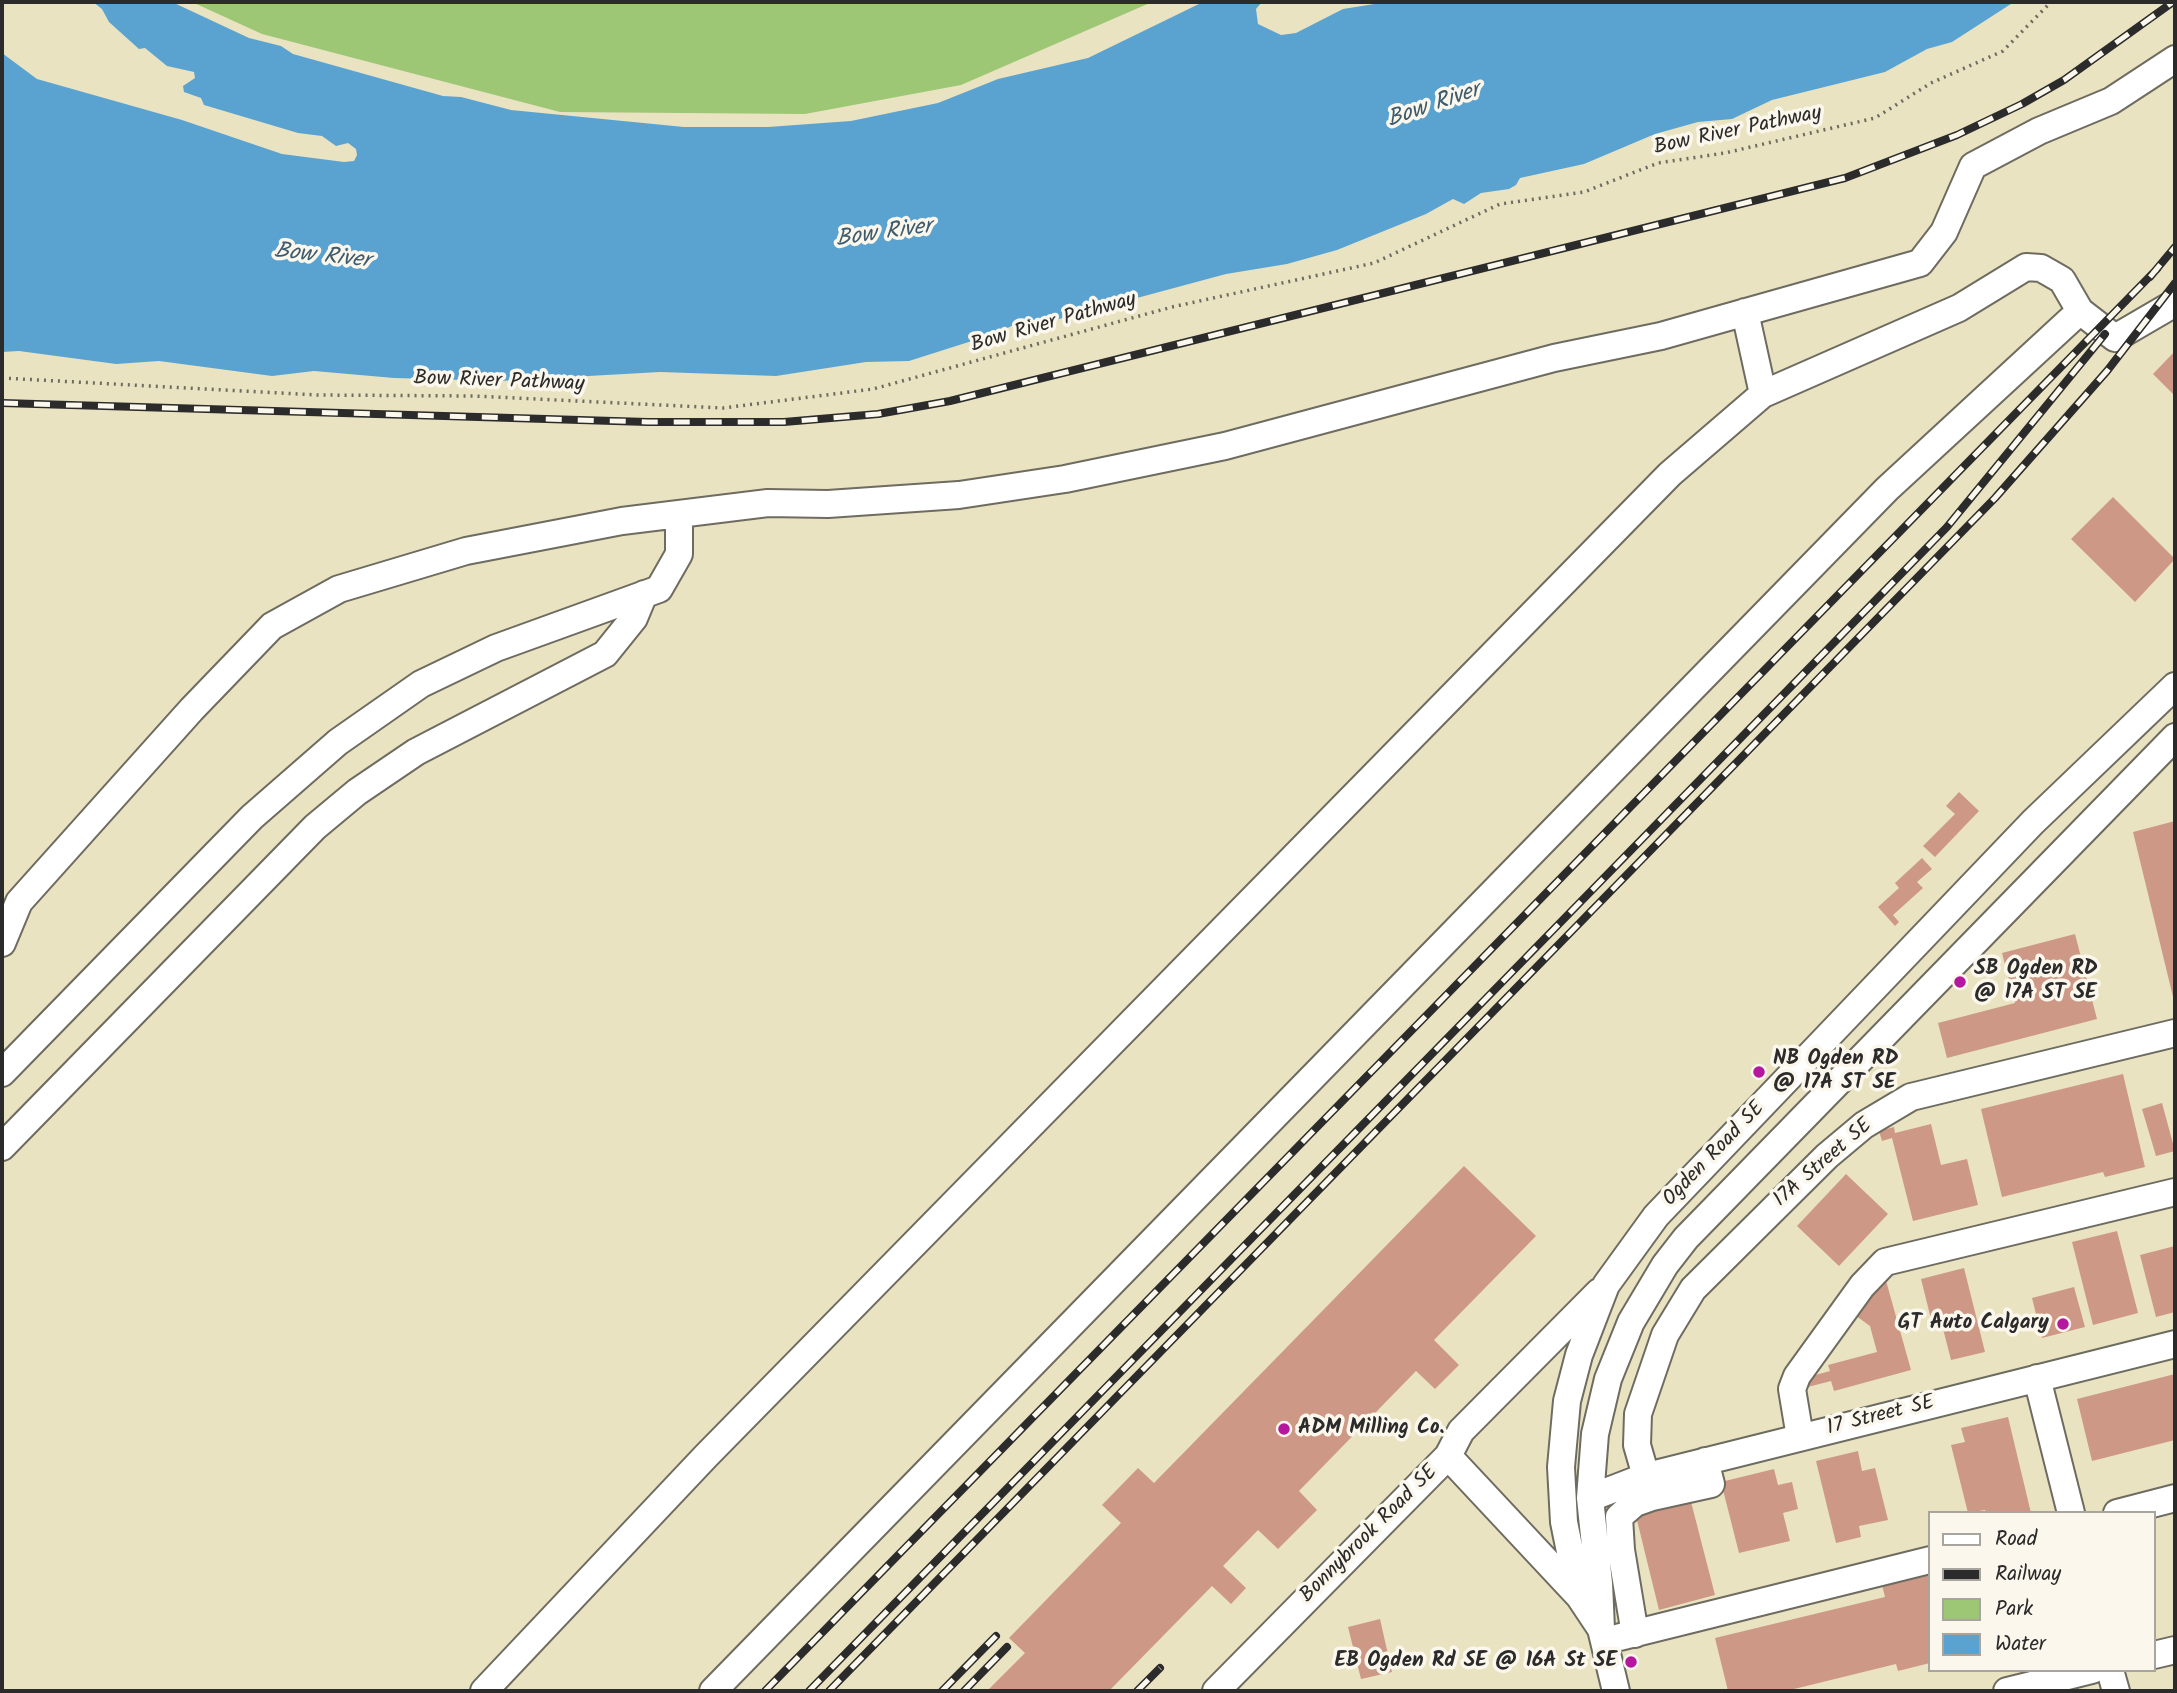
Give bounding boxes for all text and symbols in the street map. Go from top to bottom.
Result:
water label: Bow River [1384,78,1484,136]
street label: Bow River Pathway [1652,102,1824,162]
water label: Bow River [834,215,934,255]
water label: Bow River [273,239,371,277]
street label: Bow River Pathway [968,288,1140,360]
street label: Bow River Pathway [413,367,585,399]
place label: SB Ogden RD @ 17A ST SE [1974,957,2098,1007]
marker: SB Ogden RD @ 17A ST SE [1952,974,1968,990]
place label: NB Ogden RD @ 17A ST SE [1773,1047,1898,1097]
marker: NB Ogden RD @ 17A ST SE [1751,1064,1767,1080]
street label: Ogden Road SE [1659,1097,1771,1213]
street label: 17A Street SE [1769,1114,1879,1214]
place label: GT Auto Calgary [1898,1311,2049,1337]
marker: GT Auto Calgary [2055,1316,2071,1332]
street label: 17 Street SE [1825,1391,1937,1443]
place label: ADM Milling Co. [1298,1416,1444,1442]
marker: ADM Milling Co. [1276,1421,1292,1437]
street label: Bonnybrook Road SE [1296,1461,1444,1609]
legend [1928,1511,2156,1672]
text: Road [1995,1523,2037,1556]
text: Railway [1995,1558,2061,1591]
text: Park [1995,1593,2033,1626]
text: Water [1995,1628,2046,1661]
place label: EB Ogden Rd SE @ 16A St SE [1335,1649,1617,1675]
marker: EB Ogden Rd SE @ 16A St SE [1623,1654,1639,1670]

